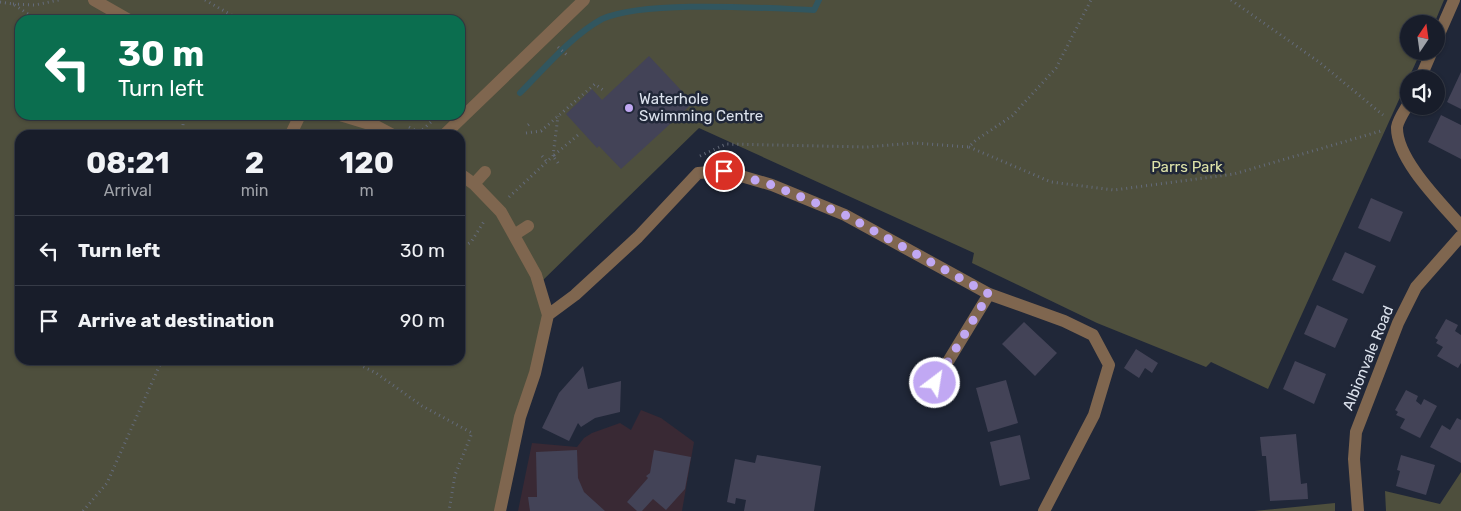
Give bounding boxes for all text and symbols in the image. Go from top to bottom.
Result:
north arrow [1400,15,1445,60]
map controls [1400,15,1445,115]
text: 30 m [118,33,204,75]
icon: left [35,35,100,100]
button: sound [1400,70,1445,115]
text: Turn left [118,75,204,102]
place label: Waterhole Swimming Centre [639,90,763,125]
marker: Waterhole Swimming Centre [623,102,635,114]
text: 08:21 [86,145,170,181]
text: 2 [245,145,264,181]
text: 120 [339,145,394,181]
pin [703,150,745,192]
icon: arrive [710,157,738,185]
park label: Parrs Park [1151,158,1223,176]
text: Arrival [104,181,152,200]
text: min [241,181,268,200]
text: m [360,181,374,200]
icon: left [35,237,63,265]
text: Turn left [78,239,160,262]
text: 30 m [400,239,445,262]
street label: Albionvale Road [1339,303,1397,413]
icon: arrive [35,307,63,335]
text: Arrive at destination [78,309,274,332]
text: 90 m [400,309,445,332]
position arrow [908,356,960,408]

